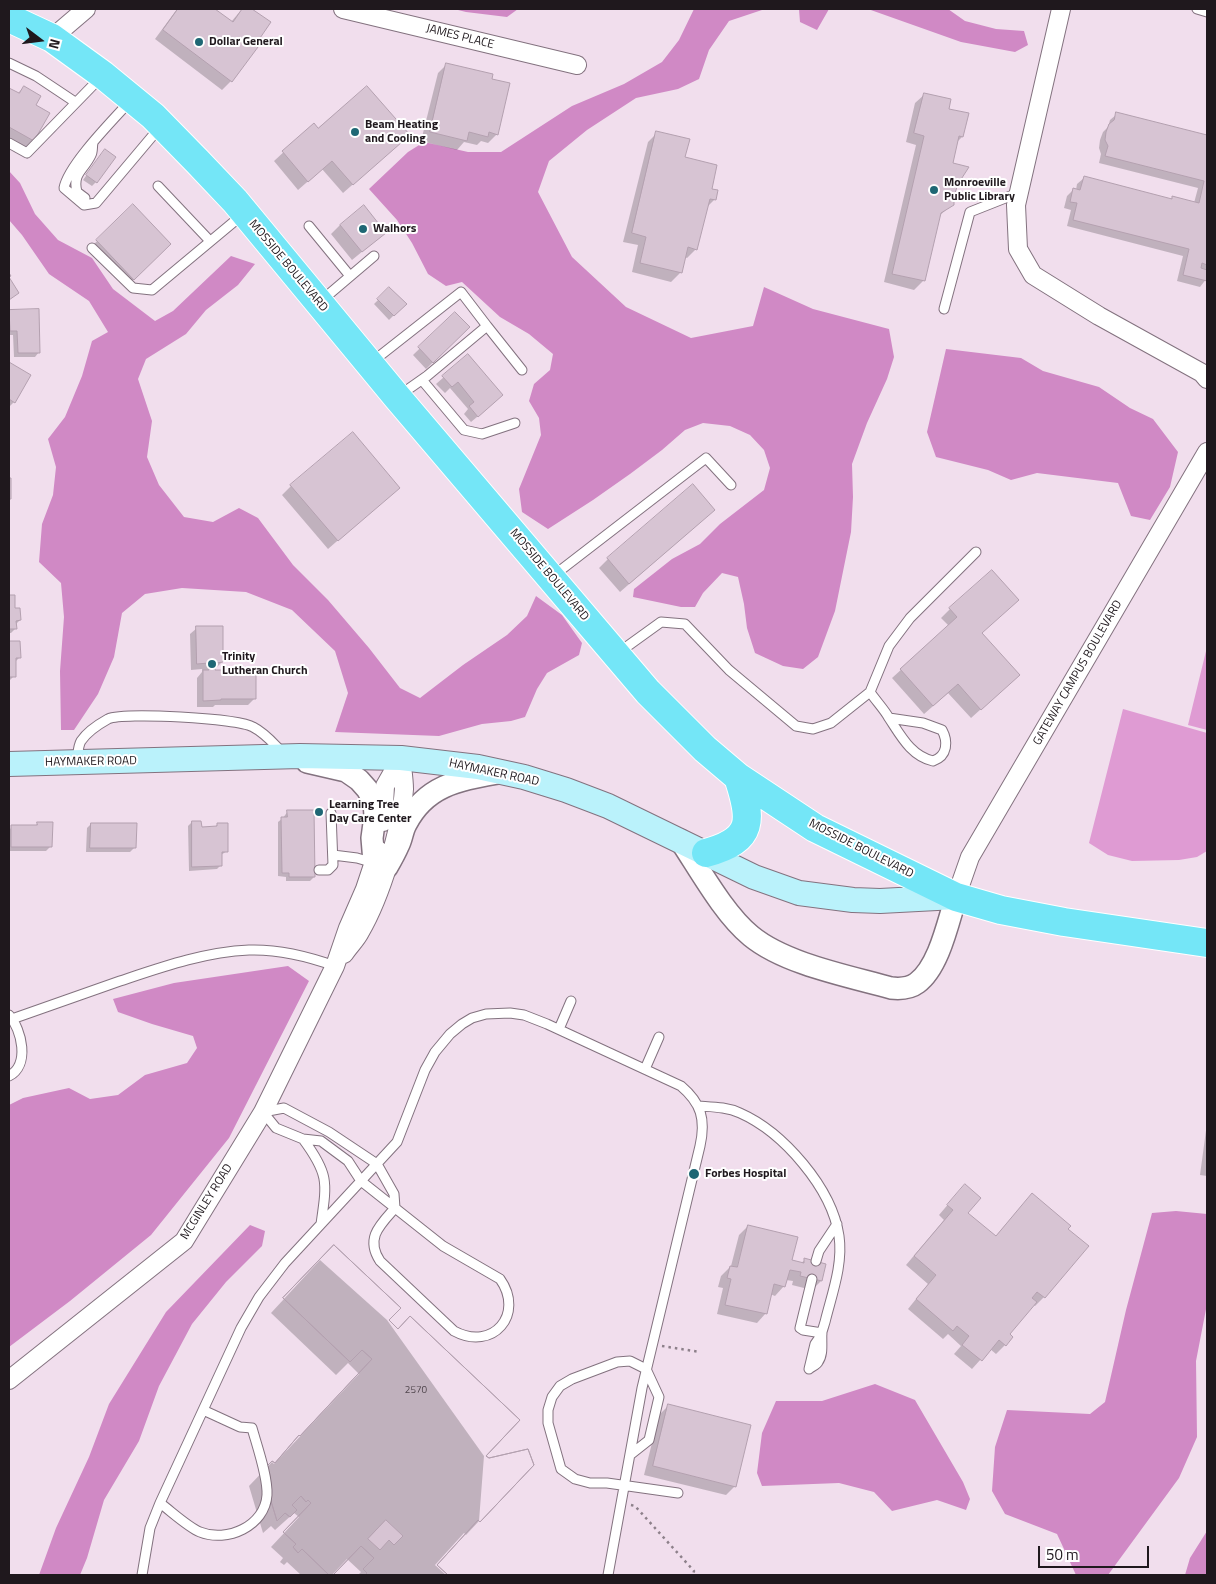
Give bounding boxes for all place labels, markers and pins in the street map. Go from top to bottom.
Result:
place label: Dollar General [209,35,283,49]
marker: Dollar General [193,36,205,48]
place label: Beam Heating and Cooling [365,118,438,146]
marker: Beam Heating and Cooling [349,126,361,138]
place label: Monroeville Public Library [944,176,1015,204]
marker: Monroeville Public Library [928,184,940,196]
place label: Walhors [373,222,416,236]
marker: Walhors [357,223,369,235]
place label: Trinity Lutheran Church [222,650,308,678]
marker: Trinity Lutheran Church [206,658,218,670]
place label: Learning Tree Day Care Center [329,798,411,826]
marker: Learning Tree Day Care Center [313,806,325,818]
marker: Forbes Hospital [687,1167,701,1181]
place label: Forbes Hospital [705,1167,786,1181]

